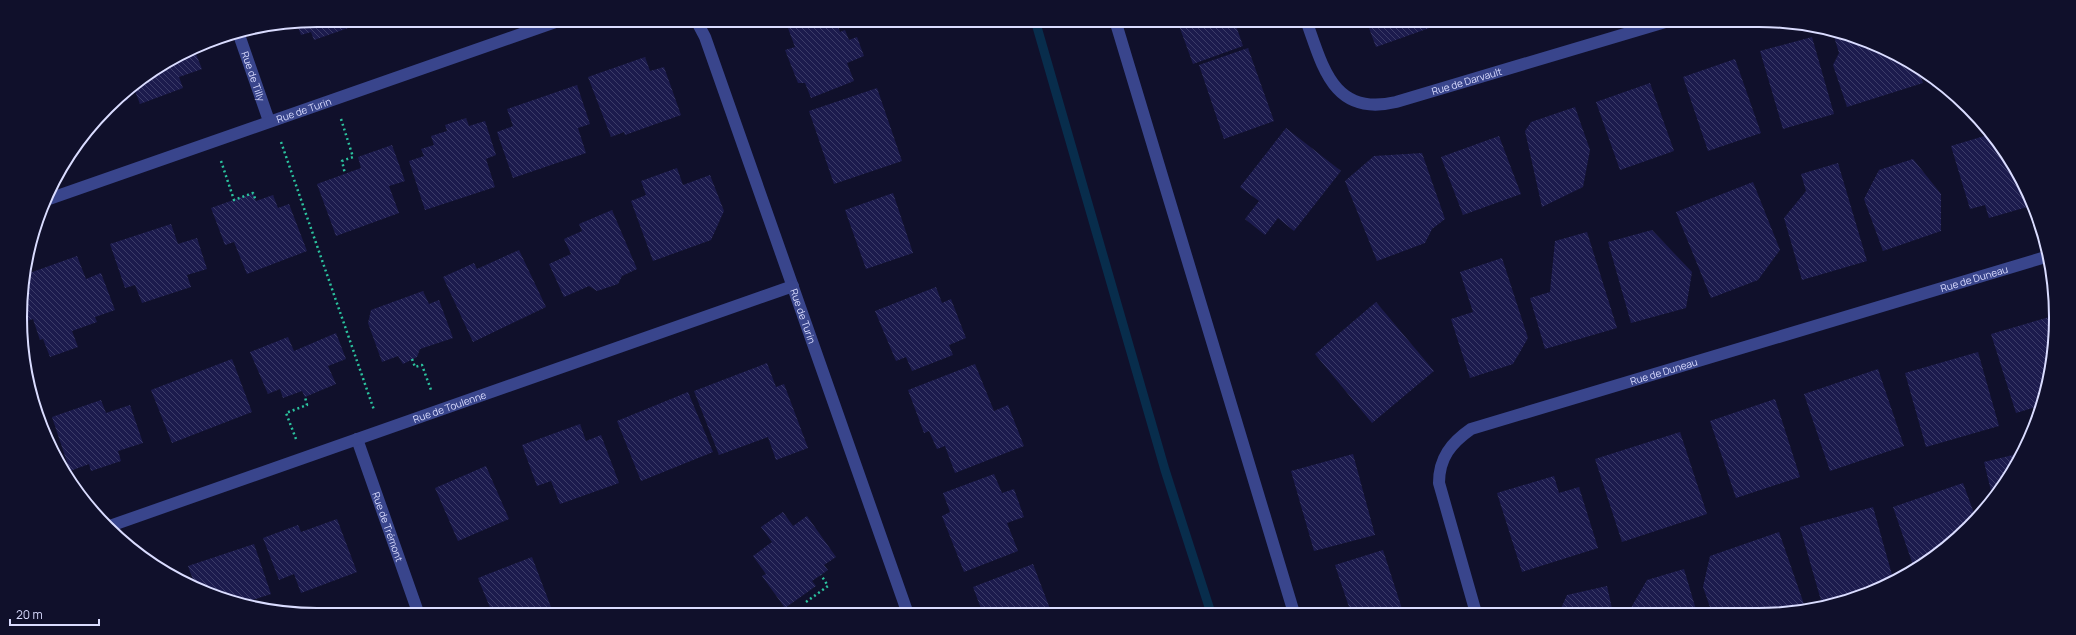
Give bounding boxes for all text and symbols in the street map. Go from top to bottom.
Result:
street label: Rue de Tilly [238,49,269,104]
street label: Rue de Darvault [1430,64,1503,98]
street label: Rue de Turin [274,94,333,126]
street label: Rue de Duneau [1939,262,2010,295]
street label: Rue de Turin [787,287,819,345]
street label: Rue de Duneau [1628,355,1699,388]
street label: Rue de Toulenne [411,387,488,426]
street label: Rue de Trémont [369,490,407,564]
scale bar [10,601,99,627]
text: 20 m [16,606,43,623]

